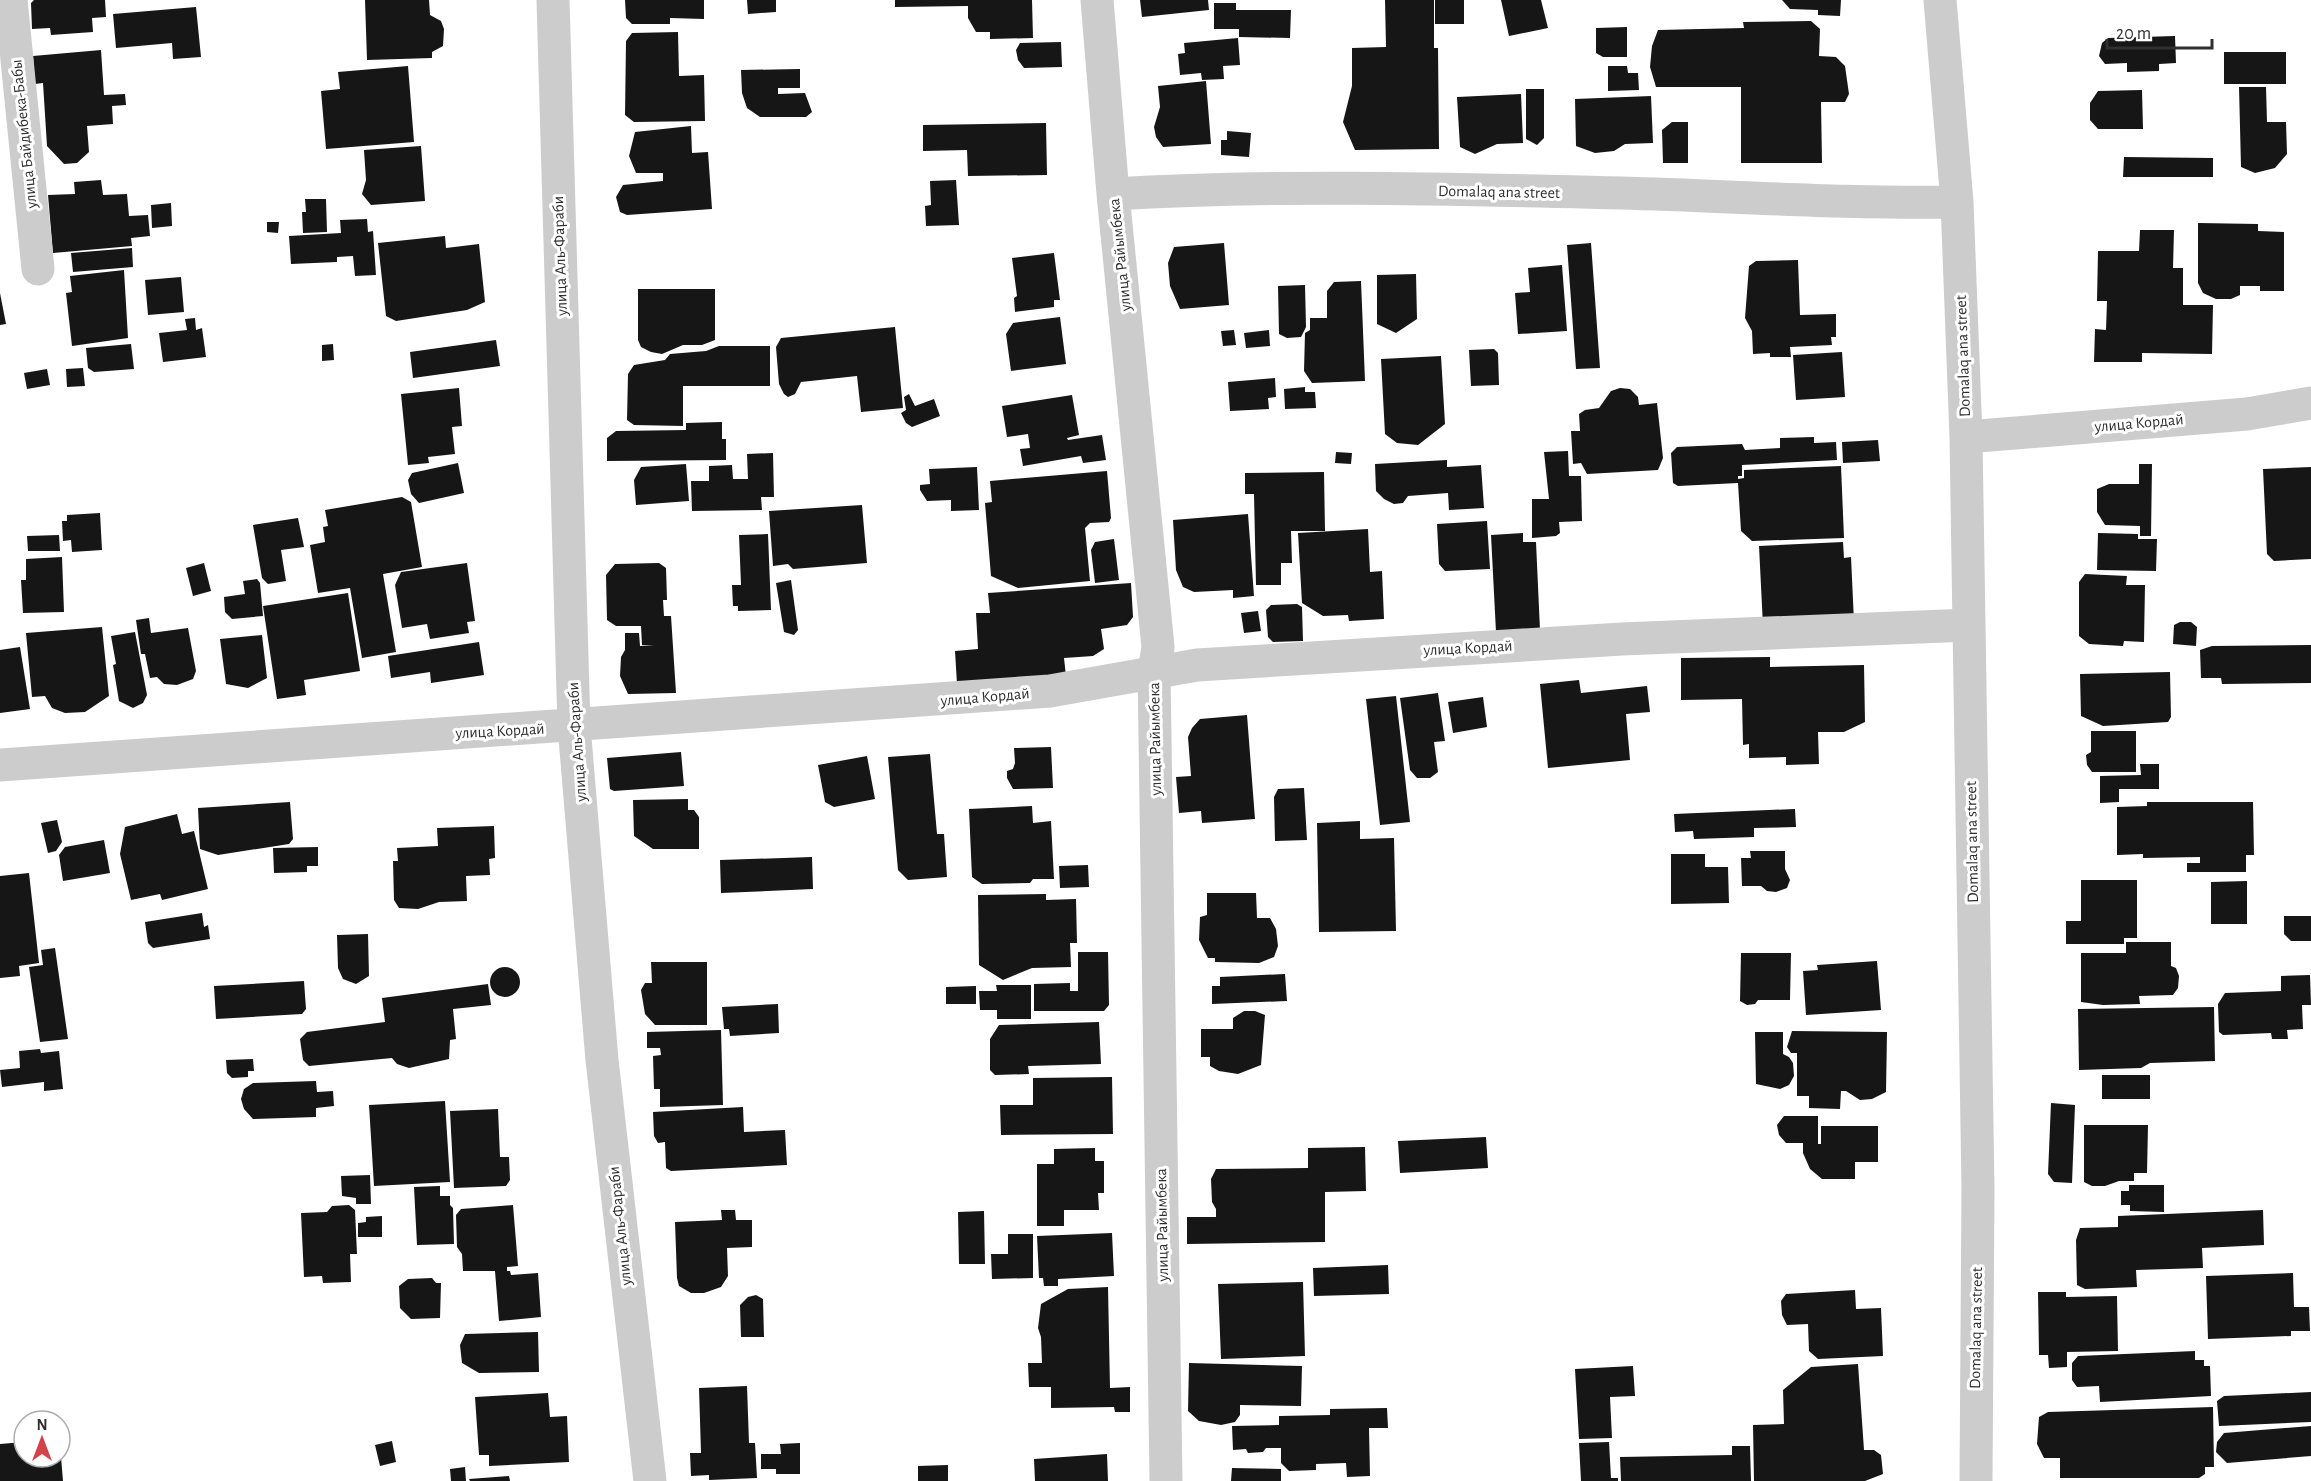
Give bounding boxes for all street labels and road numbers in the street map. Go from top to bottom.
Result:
street label: улица Байдибека-Бабы [8,59,41,210]
street label: Domalaq ana street [1438,183,1560,201]
street label: улица Аль-Фараби [550,196,571,317]
street label: улица Райымбека [1106,198,1135,313]
street label: Domalaq ana street [1953,295,1973,417]
street label: улица Кордай [2093,411,2184,436]
street label: улица Кордай [1422,638,1513,659]
street label: улица Аль-Фараби [565,682,590,803]
street label: улица Райымбека [1146,682,1165,797]
street label: улица Кордай [939,685,1030,710]
street label: улица Кордай [454,721,545,742]
street label: Domalaq ana street [1963,781,1981,903]
street label: улица Аль-Фараби [606,1165,635,1287]
street label: улица Райымбека [1153,1168,1172,1283]
street label: Domalaq ana street [1967,1267,1985,1389]

